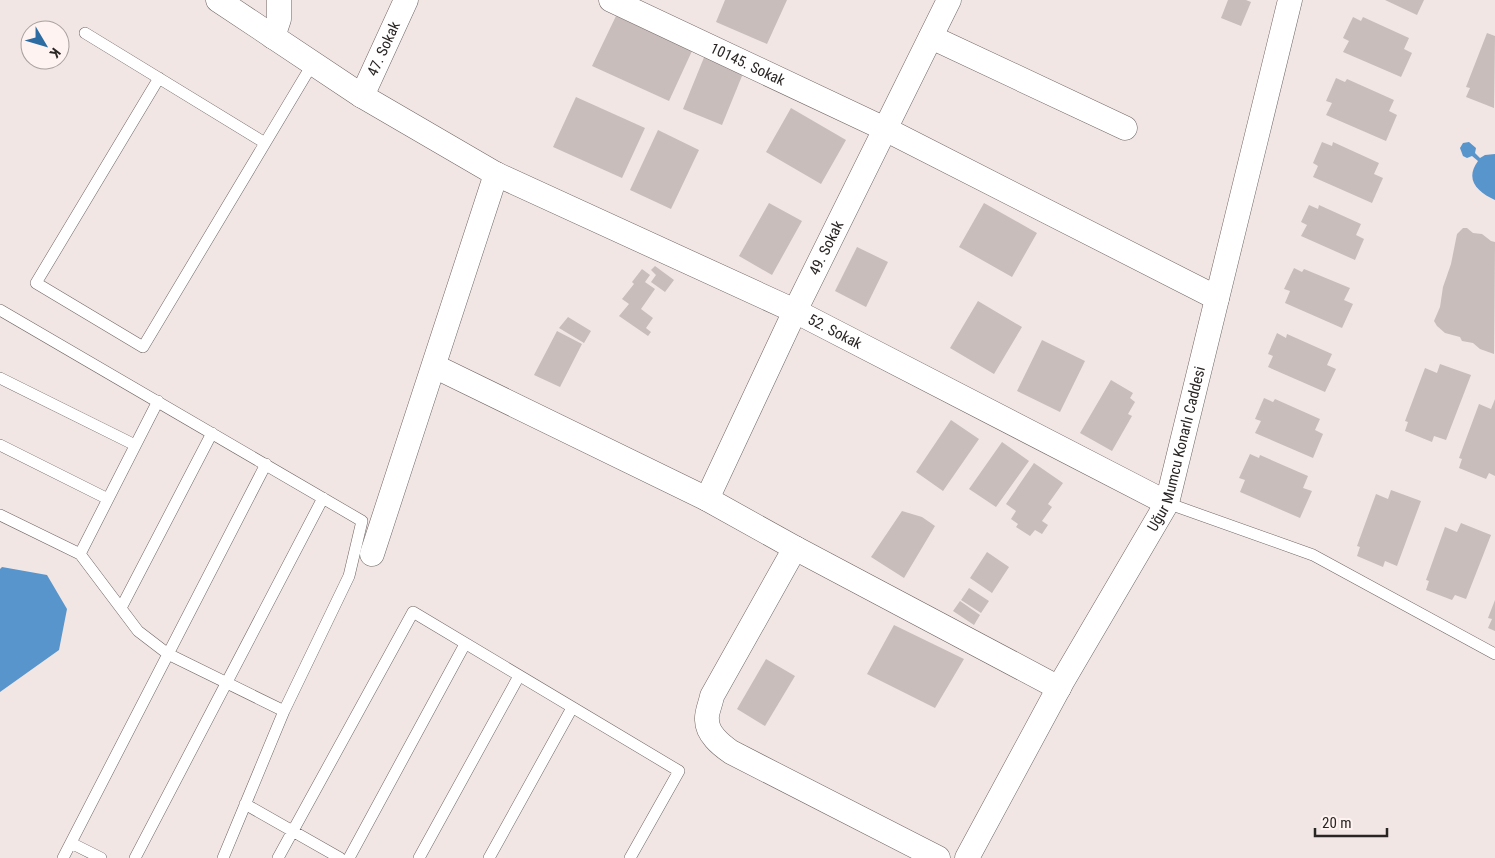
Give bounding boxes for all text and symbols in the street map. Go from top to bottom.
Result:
street label: 47. Sokak [363,18,404,79]
north arrow [20,20,70,70]
street label: 10145. Sokak [707,39,788,90]
text: K [46,45,64,61]
street label: 49. Sokak [805,218,847,278]
street label: 52. Sokak [805,310,865,353]
street label: Uğur Mumcu Konarlı Caddesi [1143,365,1209,535]
scale bar [1315,806,1388,838]
text: 20 m [1322,814,1352,832]

